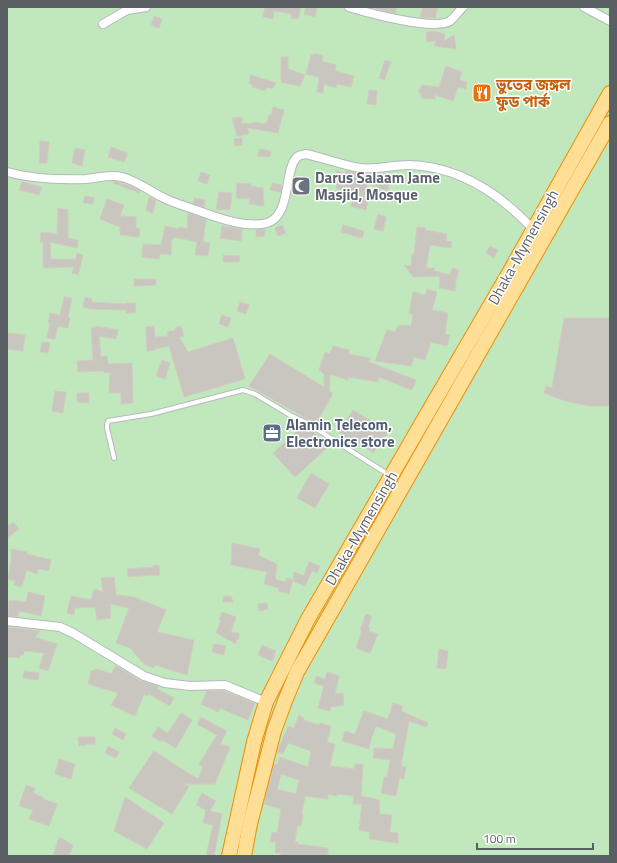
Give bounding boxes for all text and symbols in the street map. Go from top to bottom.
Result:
place label: ভুতের জঙ্গল ফুড পার্ক [495,73,571,113]
restaurant icon: ভুতের জঙ্গল ফুড পার্ক [471,82,493,104]
place label: Darus Salaam Jame Masjid, Mosque [315,166,440,206]
mosque icon: Darus Salaam Jame Masjid, Mosque [290,175,312,197]
street label: Dhaka-Mymensingh [482,185,564,309]
place label: Alamin Telecom, Electronics store [286,413,395,453]
office icon: Alamin Telecom, Electronics store [261,422,283,444]
street label: Dhaka-Mymensingh [319,467,403,589]
scale bar [477,825,593,851]
text: 100 m [483,829,516,848]

